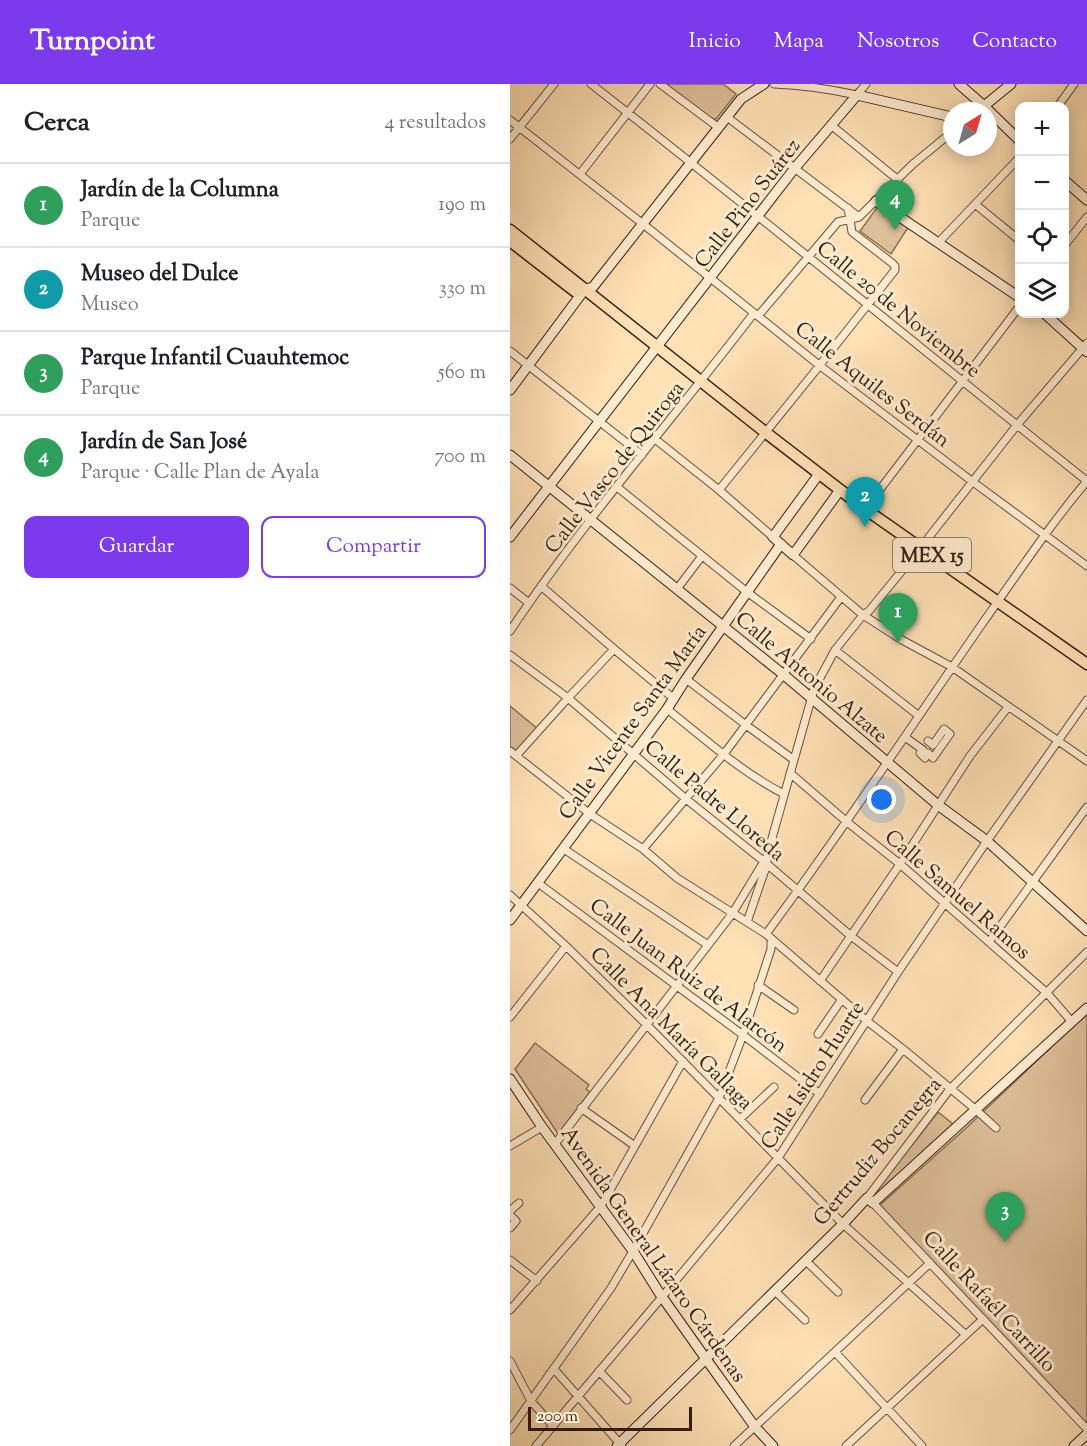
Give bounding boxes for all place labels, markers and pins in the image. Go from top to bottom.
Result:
pin: 4 [876,180,914,230]
pin: 2 [846,478,884,527]
pin: 1 [878,594,918,643]
pin: 3 [986,1192,1024,1242]

